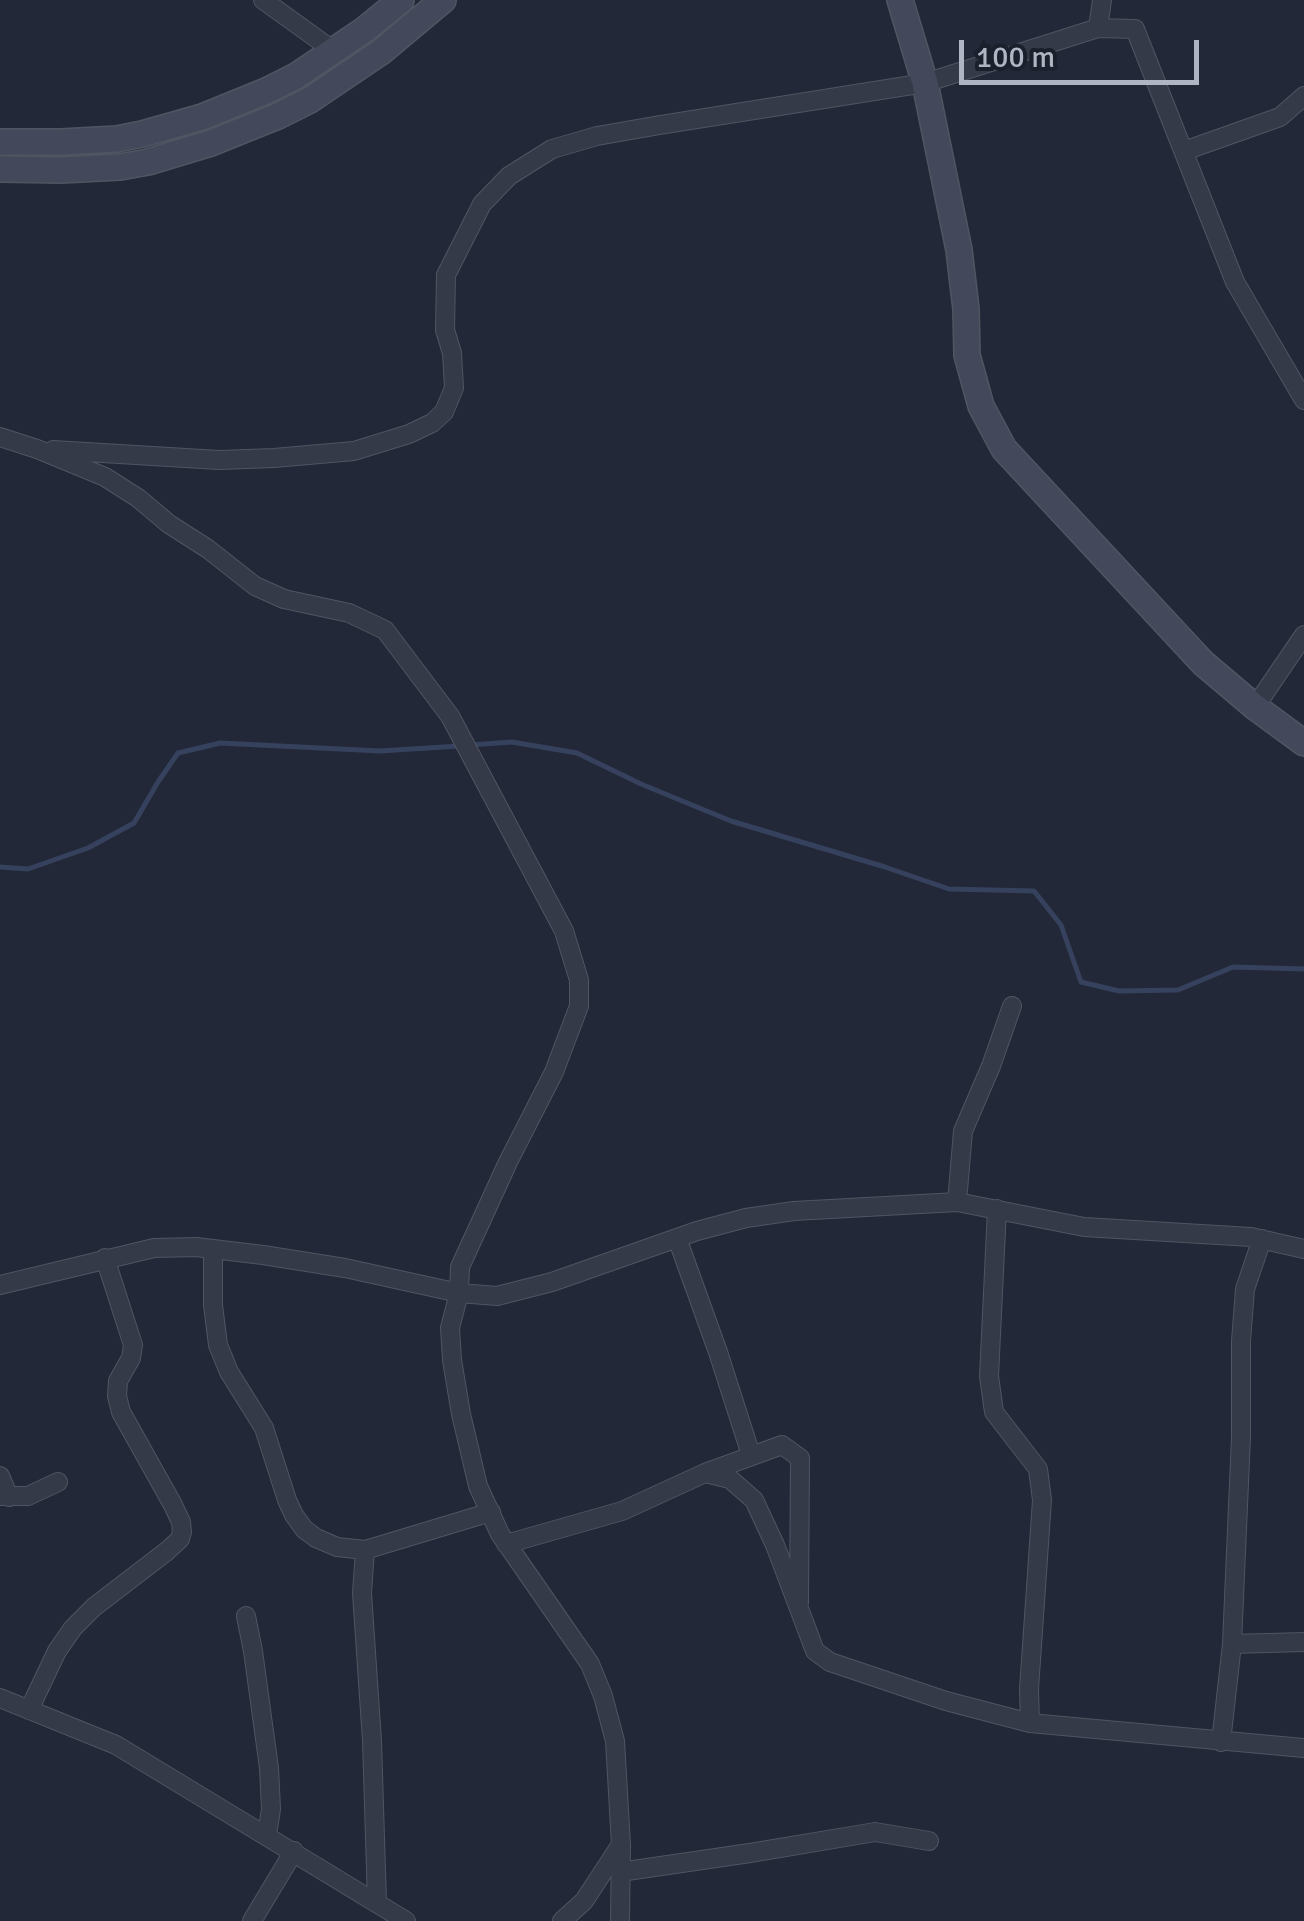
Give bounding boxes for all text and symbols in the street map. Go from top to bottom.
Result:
scale bar [964,20,1204,82]
text: 100 m [976,39,1055,76]

